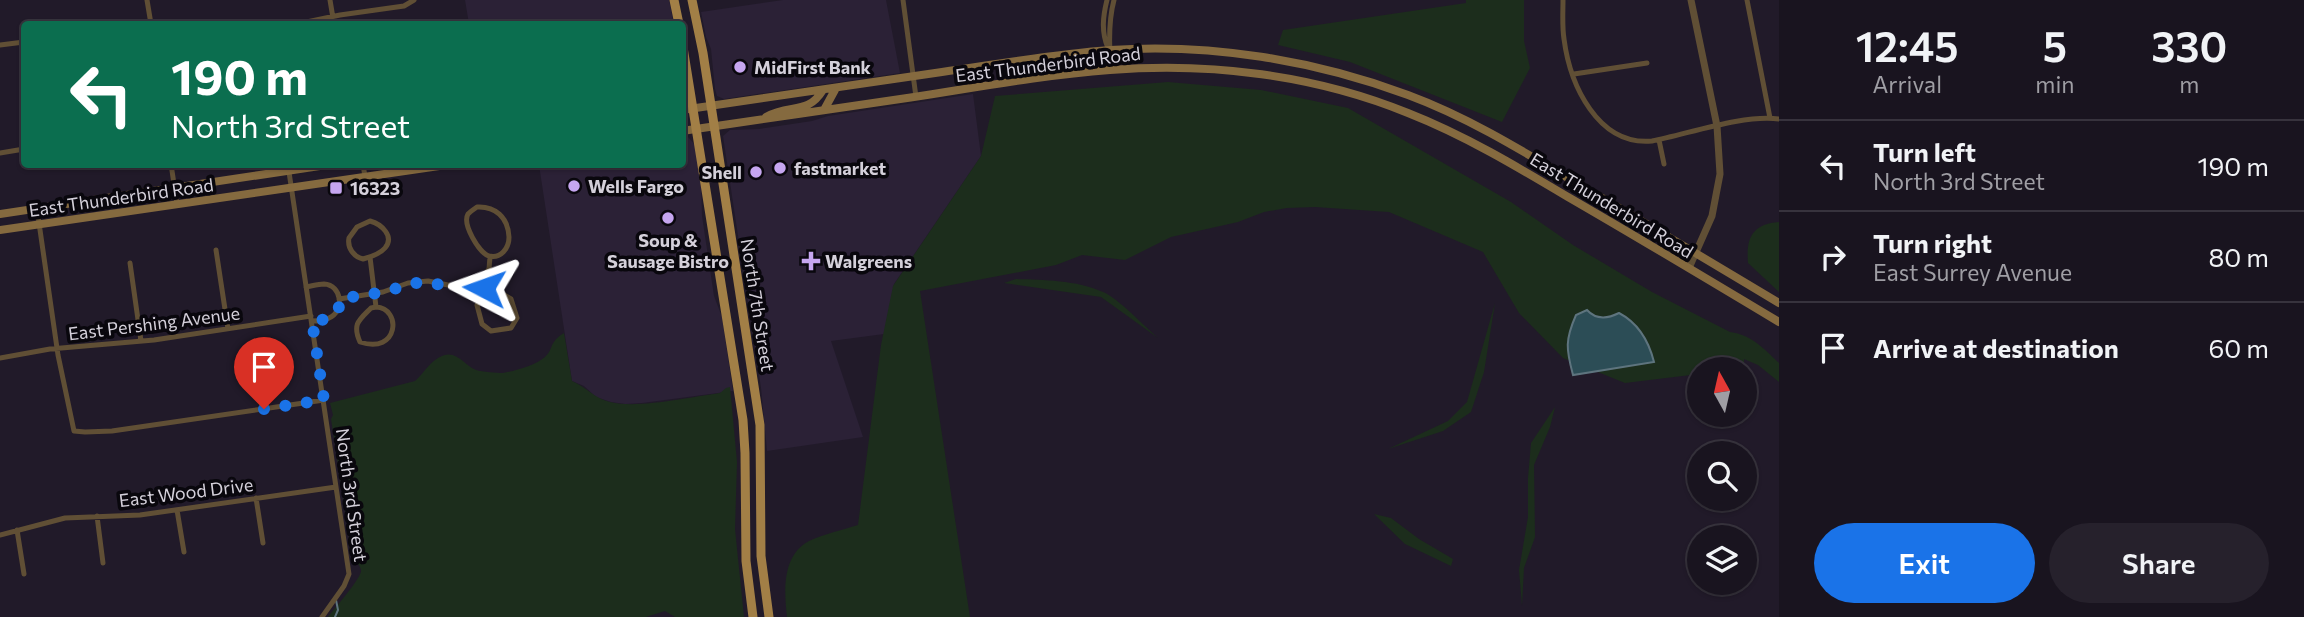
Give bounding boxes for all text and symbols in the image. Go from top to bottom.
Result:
text: 12:45 [1856,19,1959,71]
text: 5 [2043,19,2067,71]
text: 330 [2151,19,2227,71]
street label: East Thunderbird Road [954,42,1142,86]
text: 190 m [171,45,308,105]
icon: left [56,49,147,140]
place label: MidFirst Bank [754,56,872,78]
marker: MidFirst Bank [732,59,748,75]
text: Arrival [1872,70,1942,98]
text: min [2035,70,2075,98]
text: m [2179,70,2199,98]
text: North 3rd Street [171,105,410,145]
text: Turn left [1873,136,1976,167]
icon: left [1814,147,1852,185]
street label: East Thunderbird Road [1526,148,1698,262]
text: 190 m [2197,150,2269,181]
place label: fastmarket [794,157,886,179]
marker: fastmarket [772,160,788,176]
place label: Shell [701,161,742,183]
marker: Shell [748,164,764,180]
text: North 3rd Street [1873,167,2045,195]
street label: East Thunderbird Road [27,173,215,221]
place label: Wells Fargo [588,175,684,197]
place label: 16323 [350,177,400,199]
marker: Wells Fargo [566,178,582,194]
marker: 16323 [328,180,344,196]
marker: Soup & Sausage Bistro [660,210,676,226]
text: Turn right [1873,227,1992,258]
place label: Soup & Sausage Bistro [607,229,729,272]
street label: North 7th Street [737,237,779,373]
icon: right [1814,238,1852,276]
text: 80 m [2209,241,2269,272]
place label: Walgreens [825,250,912,272]
position arrow [447,251,521,325]
marker: Walgreens [803,253,819,269]
text: East Surrey Avenue [1873,258,2072,286]
street label: East Pershing Avenue [67,302,241,344]
icon: arrive [1814,329,1852,367]
text: Arrive at destination [1873,332,2119,363]
text: 60 m [2209,332,2269,363]
pin [234,337,294,409]
icon: arrive [245,348,283,386]
north arrow [1687,357,1757,427]
map controls [1687,357,1757,595]
street label: North 3rd Street [332,427,372,563]
button: search [1687,441,1757,511]
street label: East Wood Drive [118,473,254,511]
button: Exit [1814,523,2035,603]
button: Share [2049,523,2269,603]
button: layers [1687,525,1757,595]

